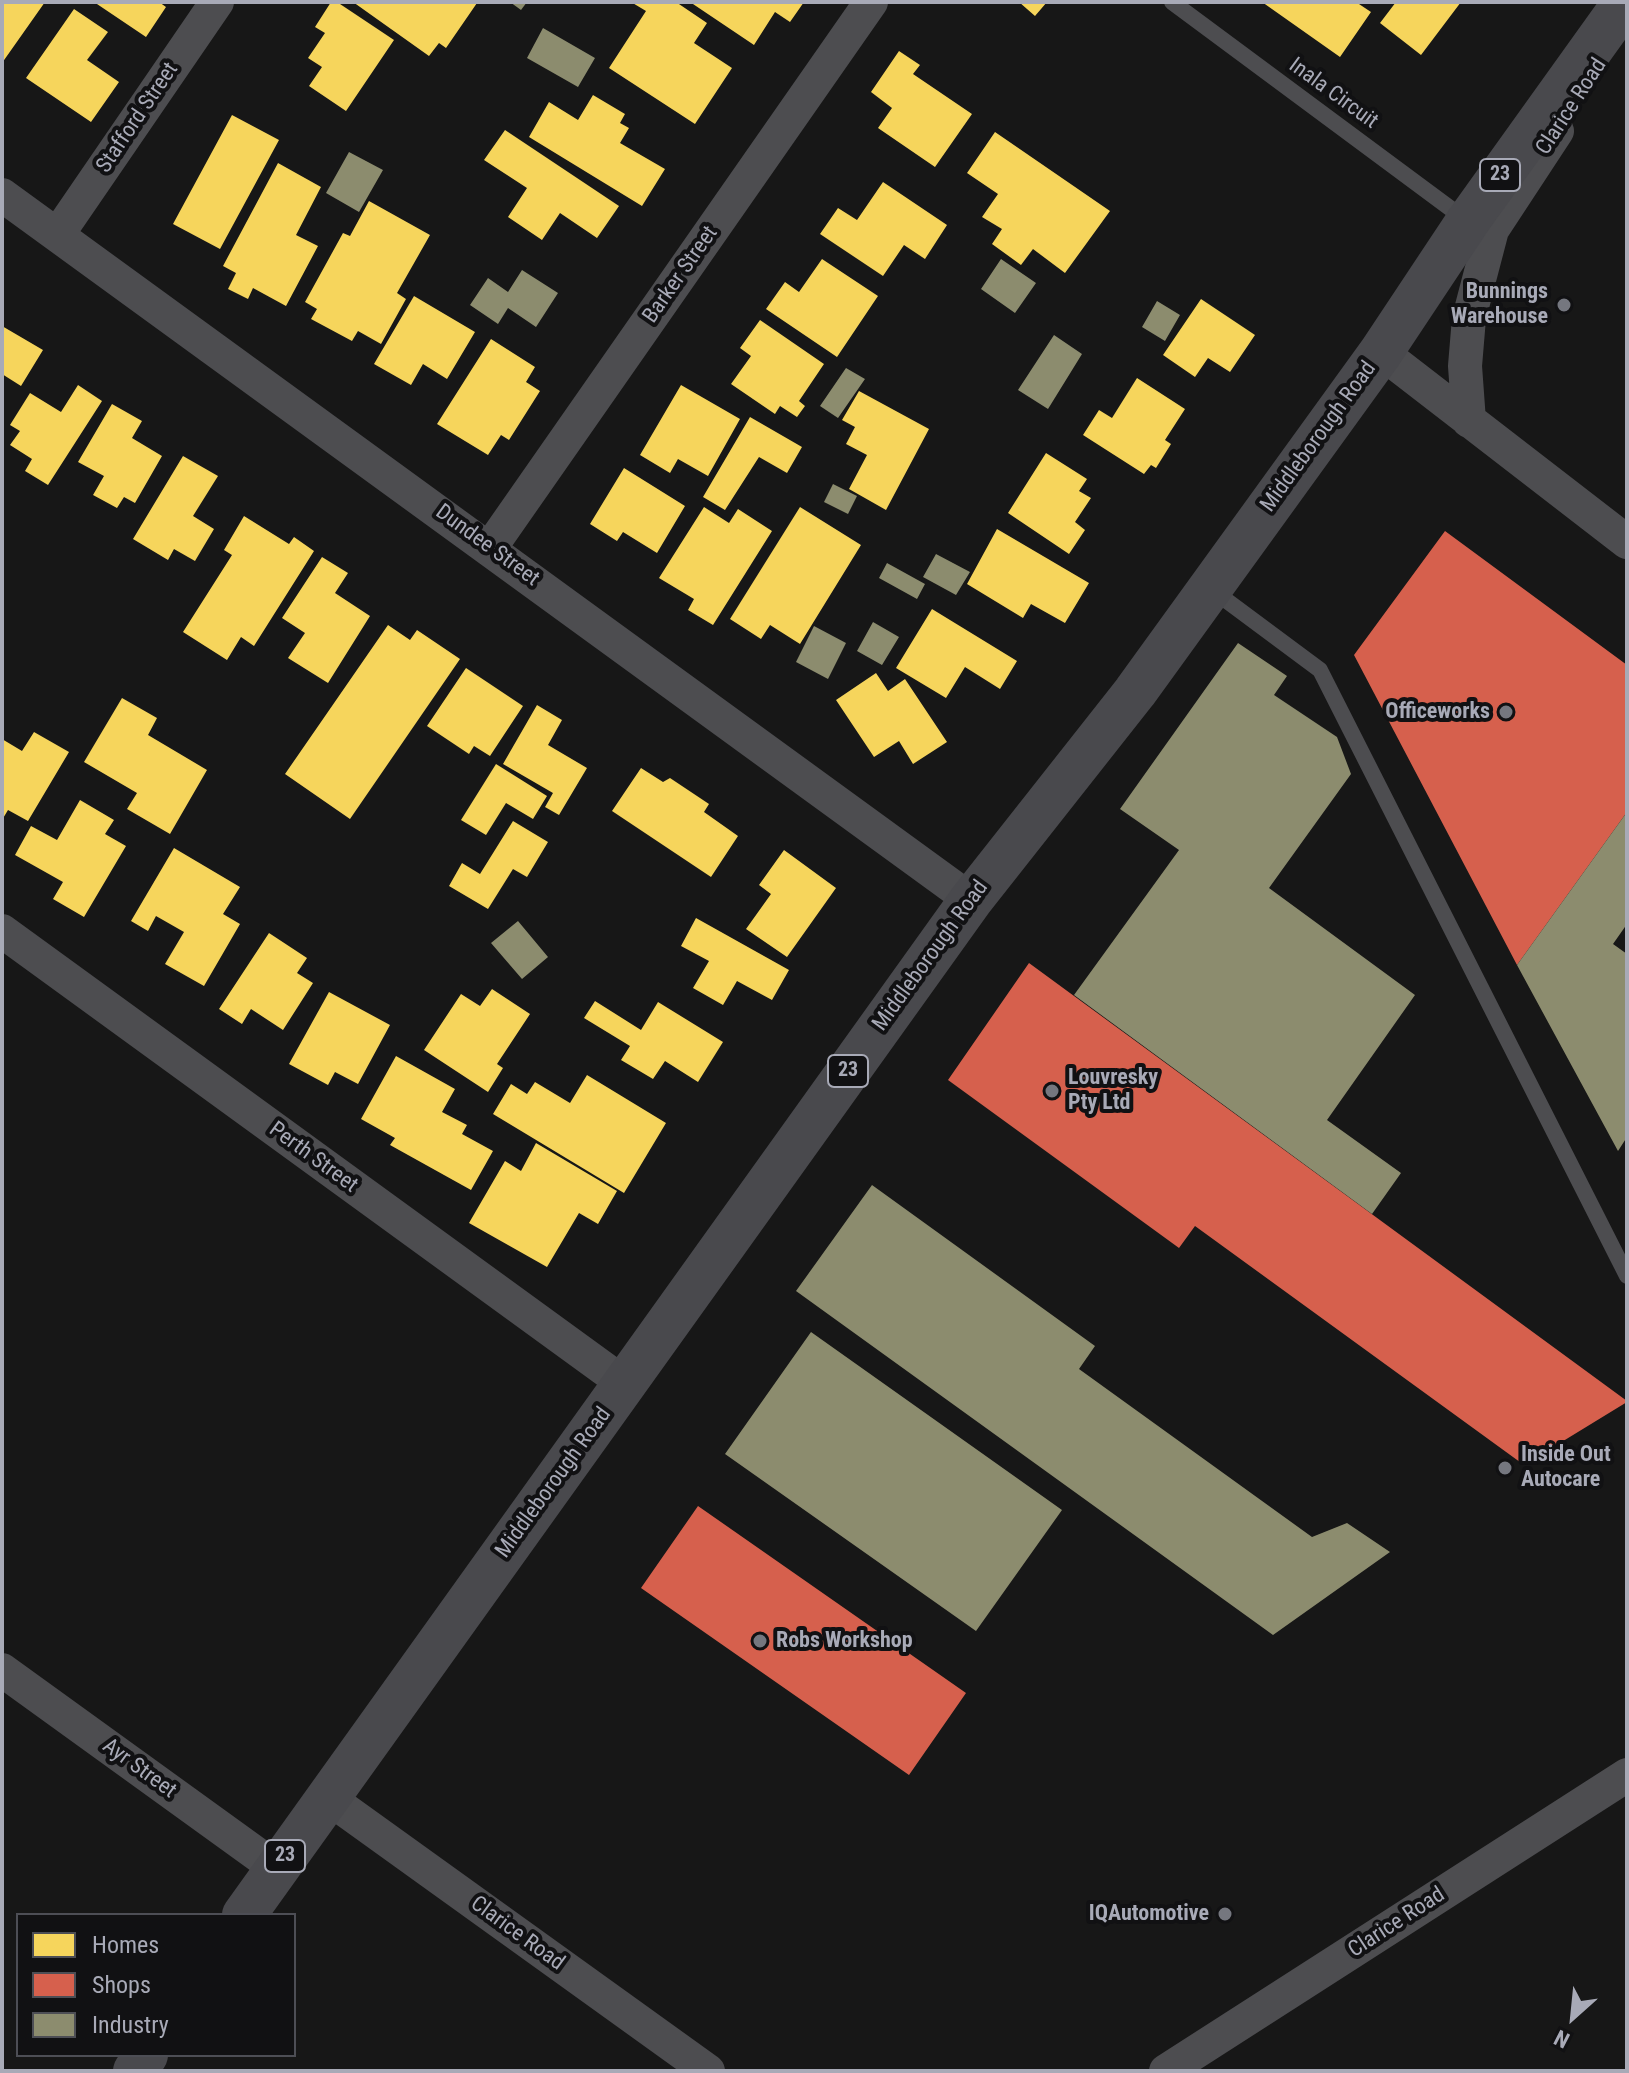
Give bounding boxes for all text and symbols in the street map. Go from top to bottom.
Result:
street label: Inala Circuit [1283,53,1383,135]
street label: Clarice Road [1531,54,1613,160]
street label: Stafford Street [91,58,185,178]
road number: 23 [1480,159,1520,191]
street label: Barker Street [638,221,724,329]
place label: Bunnings Warehouse [1451,279,1548,330]
marker: Bunnings Warehouse [1555,296,1573,314]
street label: Middleborough Road [1256,357,1382,517]
street label: Dundee Street [430,499,544,593]
place label: Officeworks [1385,699,1490,725]
marker: Officeworks [1497,703,1515,721]
street label: Middleborough Road [868,876,994,1036]
road number: 23 [828,1055,868,1087]
place label: Louvresky Pty Ltd [1068,1065,1158,1116]
marker: Louvresky Pty Ltd [1043,1082,1061,1100]
street label: Perth Street [263,1117,363,1199]
street label: Middleborough Road [491,1403,617,1563]
place label: Inside Out Autocare [1521,1442,1611,1494]
marker: Inside Out Autocare [1496,1459,1514,1477]
place label: Robs Workshop [776,1628,913,1654]
marker: Robs Workshop [751,1632,769,1650]
street label: Ayr Street [97,1733,181,1805]
road number: 23 [265,1840,305,1872]
street label: Clarice Road [1344,1882,1450,1964]
street label: Clarice Road [465,1891,569,1977]
place label: IQAutomotive [1089,1901,1209,1927]
marker: IQAutomotive [1216,1905,1234,1923]
legend [16,1913,296,2057]
text: Homes [92,1931,159,1959]
text: Shops [92,1971,151,1999]
north arrow [1533,1977,1613,2057]
text: Industry [92,2011,169,2039]
text: N [1550,2025,1574,2053]

